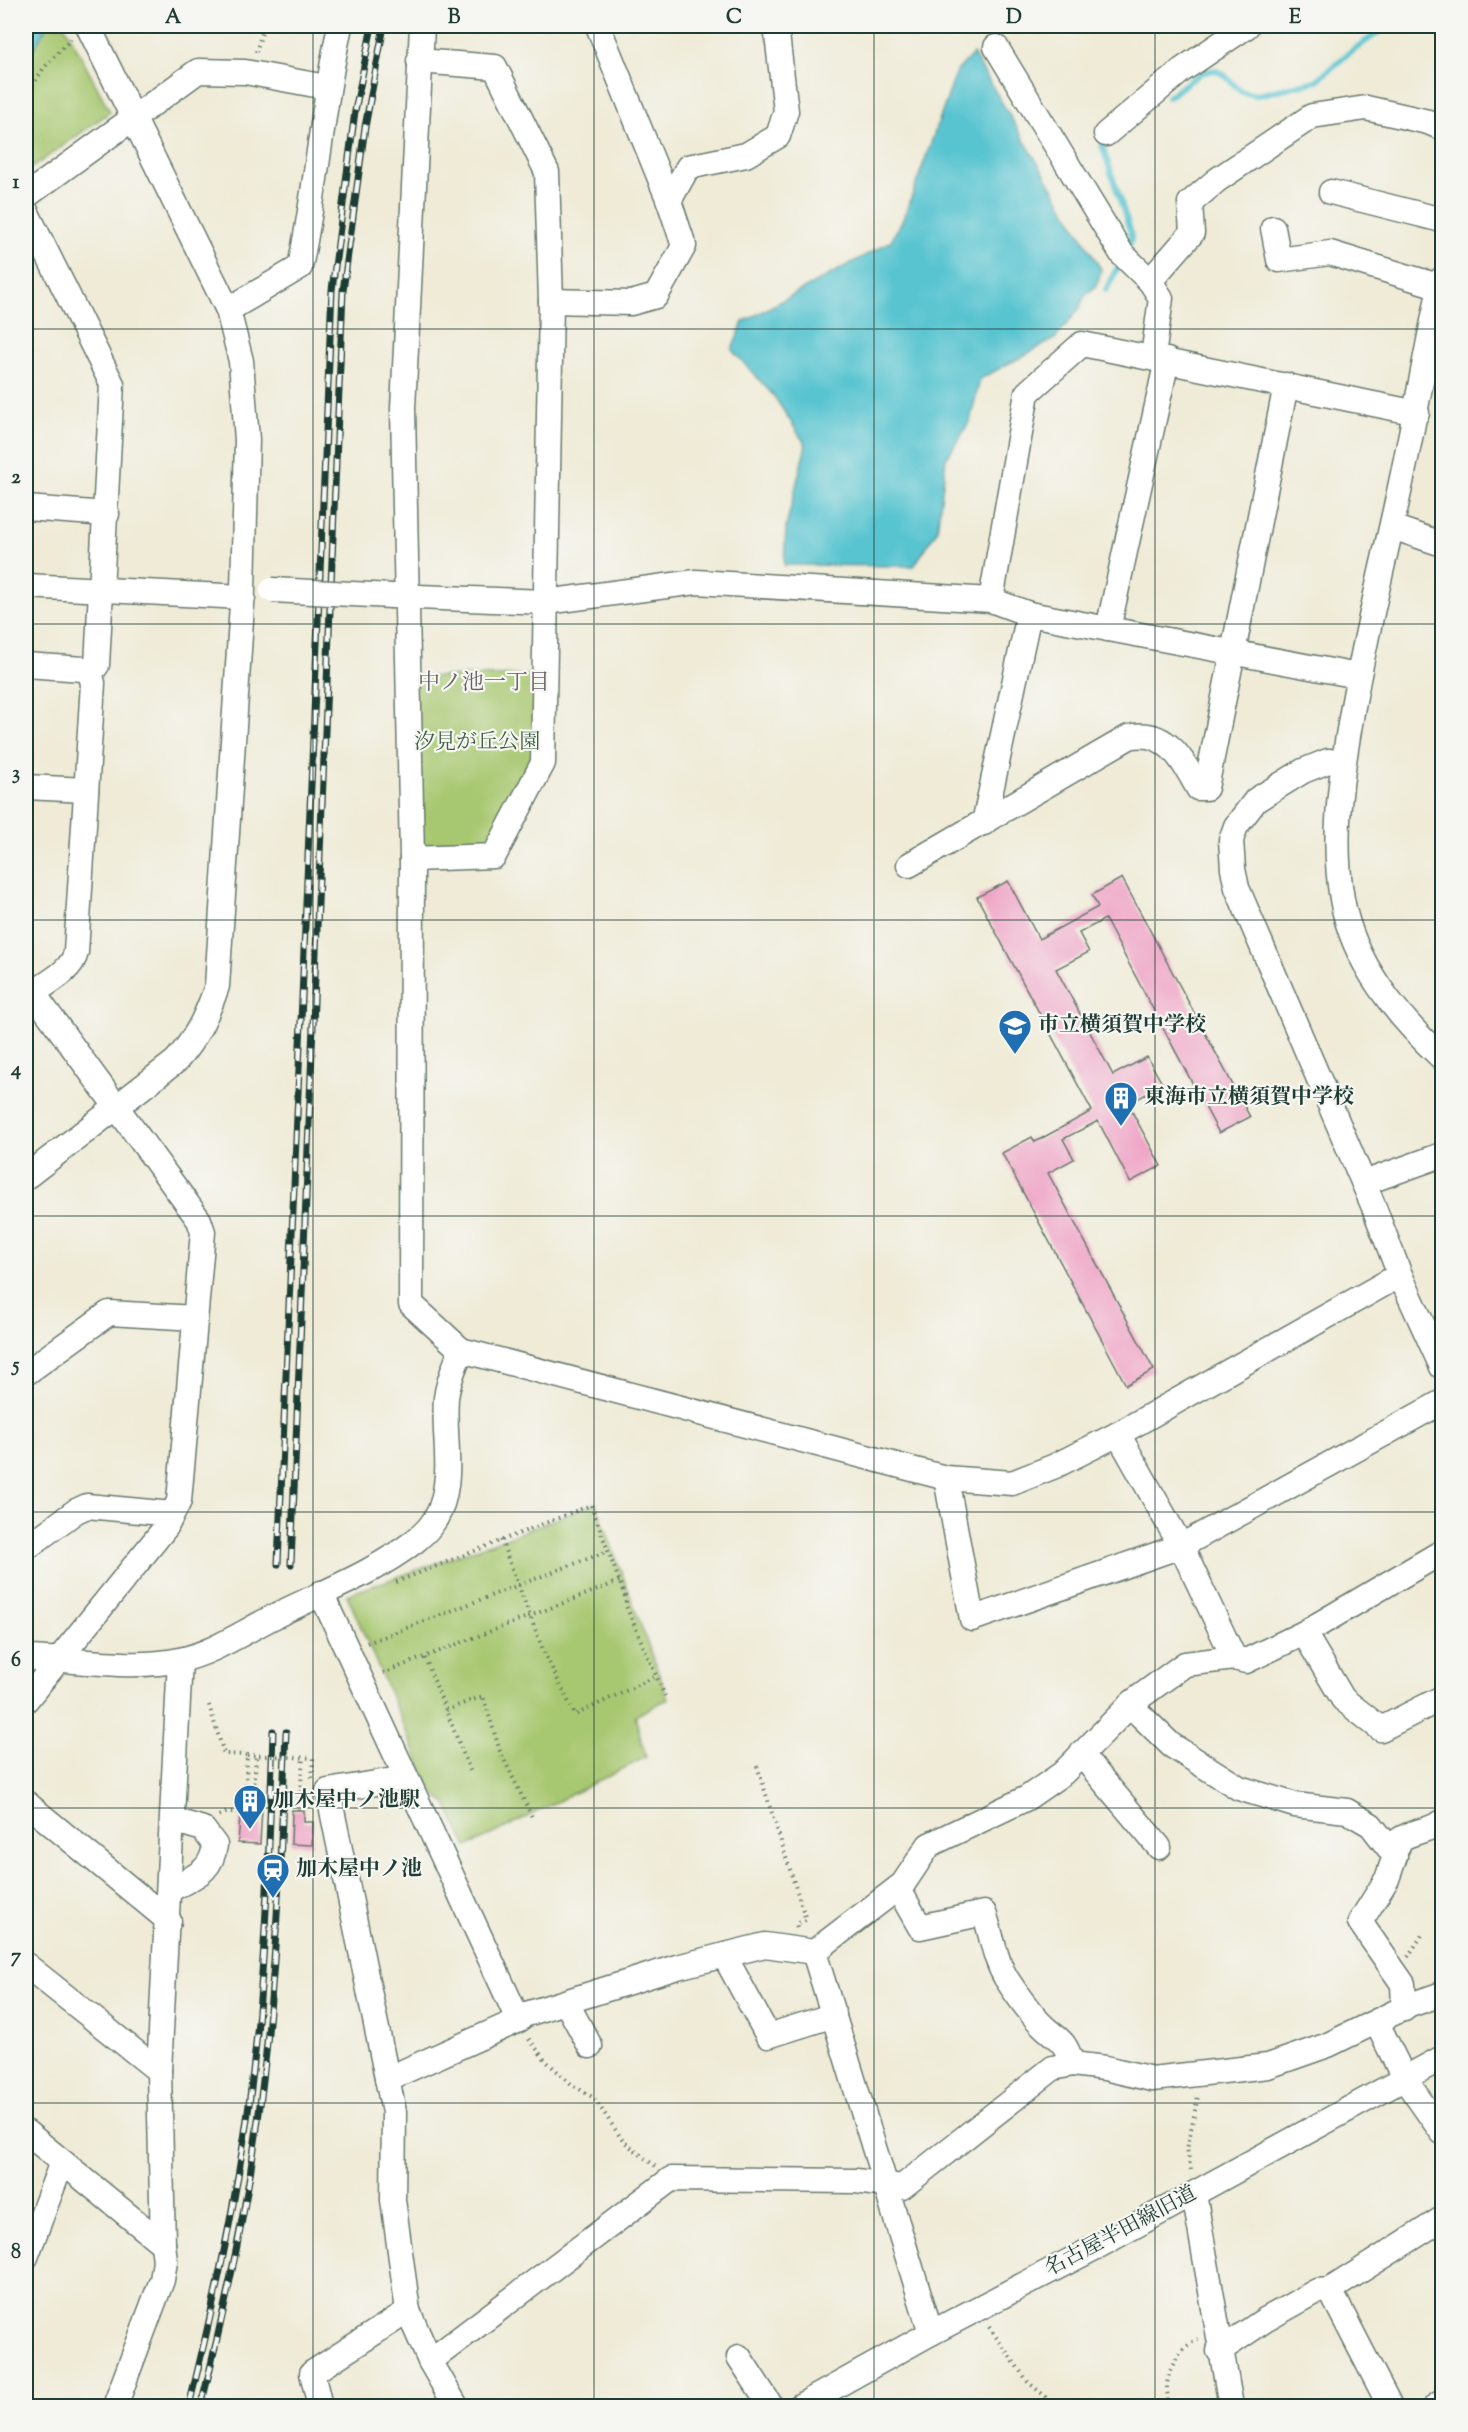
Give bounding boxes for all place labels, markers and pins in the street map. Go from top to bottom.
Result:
school or university icon: 市立横須賀中学校 [997,1008,1033,1055]
place label: 市立横須賀中学校 [1038,1011,1206,1041]
building icon: 東海市立横須賀中学校 [1103,1080,1139,1127]
place label: 東海市立横須賀中学校 [1144,1083,1354,1113]
building icon: 加木屋中ノ池駅 [232,1783,268,1830]
place label: 加木屋中ノ池駅 [273,1786,420,1816]
station icon: 加木屋中ノ池 [255,1852,291,1899]
place label: 加木屋中ノ池 [296,1855,422,1885]

